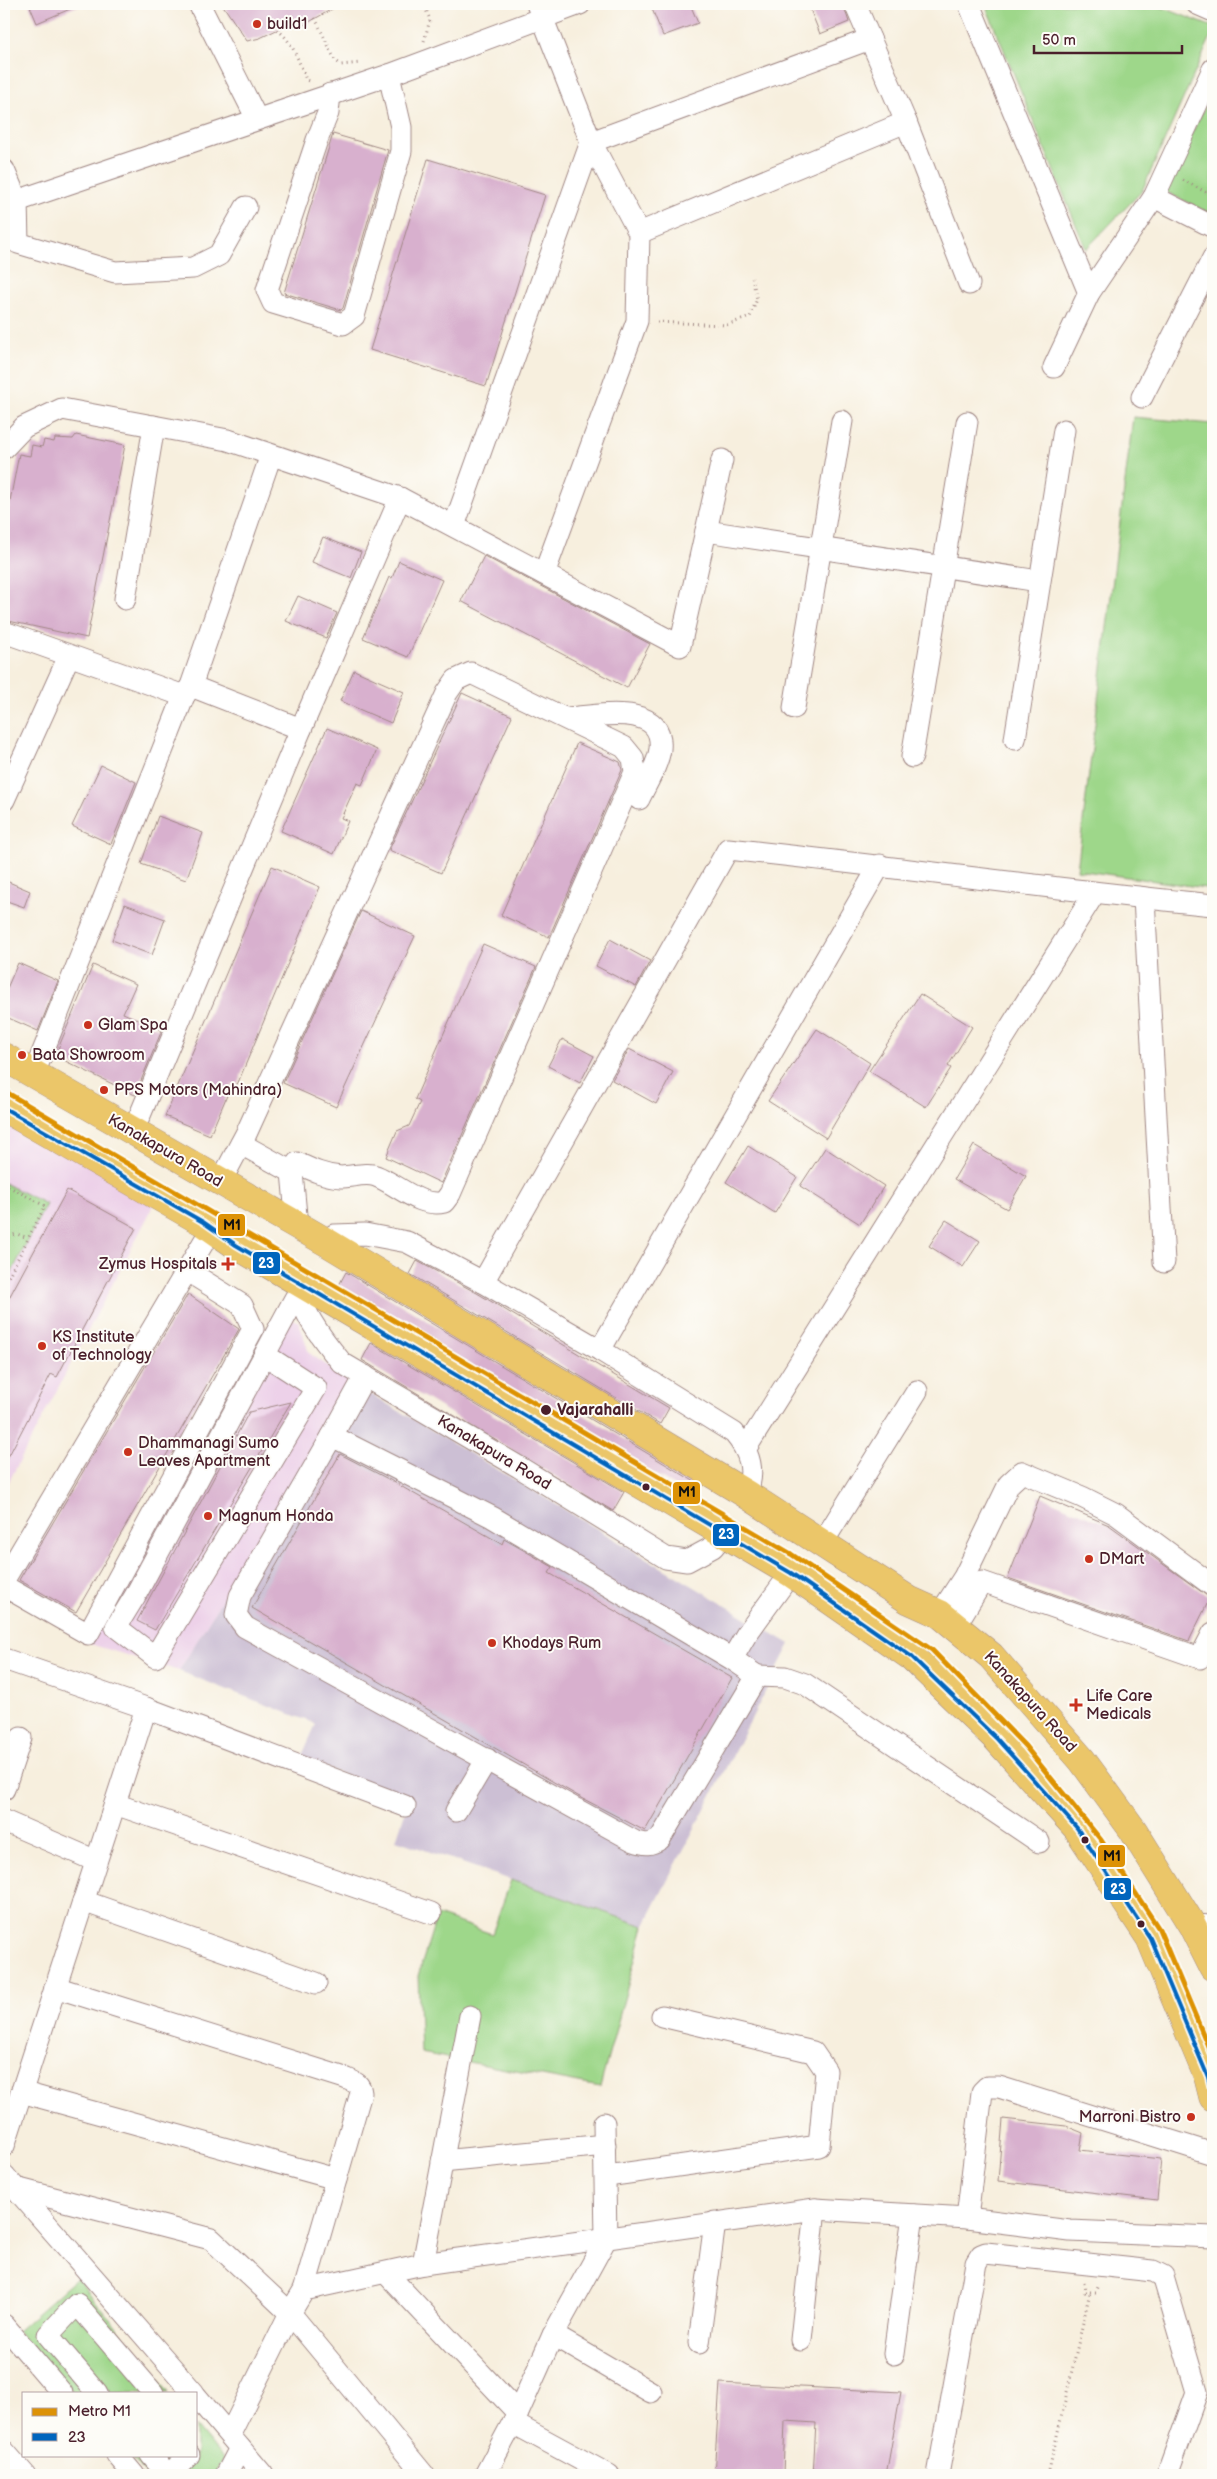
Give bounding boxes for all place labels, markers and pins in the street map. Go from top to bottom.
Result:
place label: build1 [267,15,307,34]
marker: build1 [251,18,263,30]
place label: Glam Spa [98,1016,168,1035]
marker: Glam Spa [82,1019,94,1031]
place label: Bata Showroom [32,1046,145,1065]
marker: Bata Showroom [16,1049,28,1061]
place label: PPS Motors (Mahindra) [114,1081,282,1100]
marker: PPS Motors (Mahindra) [98,1084,110,1096]
place label: Zymus Hospitals [98,1255,217,1274]
marker: Zymus Hospitals [221,1257,235,1271]
place label: KS Institute of Technology [52,1328,152,1365]
marker: KS Institute of Technology [36,1340,48,1352]
place label: Vajarahalli [557,1401,633,1420]
marker: Vajarahalli [539,1403,553,1417]
place label: Dhammanagi Sumo Leaves Apartment [138,1434,279,1471]
marker: Dhammanagi Sumo Leaves Apartment [122,1446,134,1458]
unlabelled marker [641,1482,651,1492]
place label: Magnum Honda [218,1507,334,1526]
marker: Magnum Honda [202,1510,214,1522]
place label: DMart [1099,1550,1144,1569]
marker: DMart [1083,1553,1095,1565]
place label: Khodays Rum [502,1634,601,1653]
marker: Khodays Rum [486,1637,498,1649]
place label: Life Care Medicals [1086,1687,1153,1724]
marker: Life Care Medicals [1070,1699,1082,1711]
unlabelled marker [1080,1835,1090,1845]
unlabelled marker [1136,1919,1146,1929]
place label: Marroni Bistro [1079,2108,1181,2127]
marker: Marroni Bistro [1185,2111,1197,2123]

